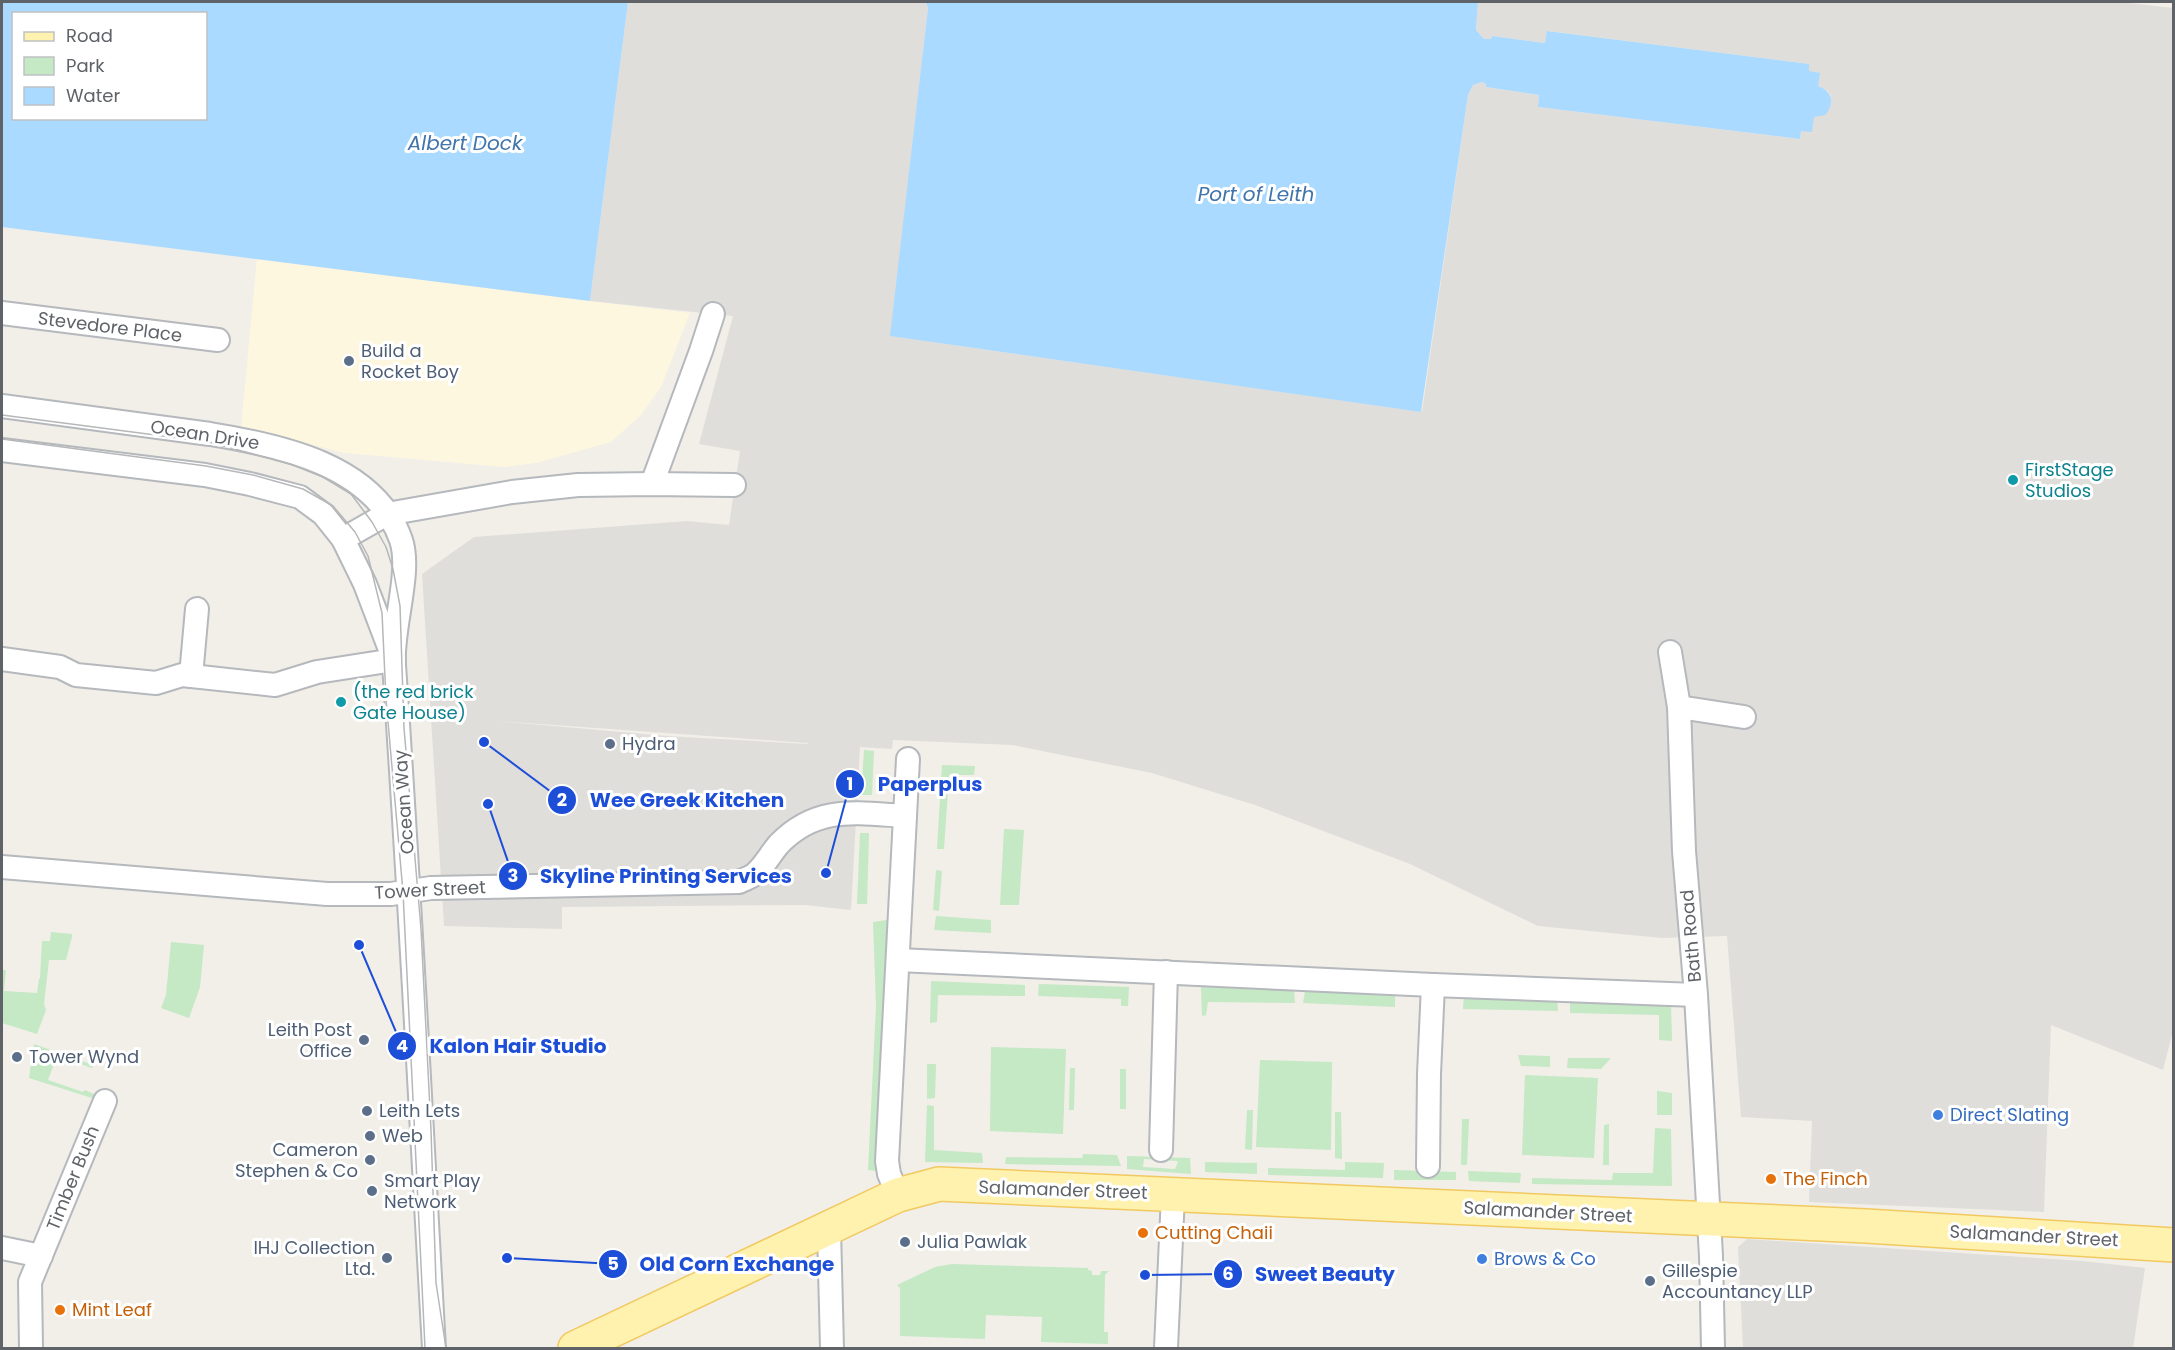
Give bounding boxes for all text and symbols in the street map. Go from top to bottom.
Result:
legend [12,12,207,120]
text: Road [66,23,113,48]
text: Park [66,53,105,78]
text: Water [66,83,120,108]
water label: Albert Dock [407,129,524,157]
water label: Port of Leith [1198,180,1314,208]
street label: Stevedore Place [37,305,184,348]
place label: Build a Rocket Boy [361,338,459,384]
marker: Build a Rocket Boy [342,354,356,368]
street label: Ocean Drive [149,414,261,455]
place label: FirstStage Studios [2025,457,2114,503]
marker: FirstStage Studios [2006,473,2020,487]
place label: (the red brick Gate House) [353,679,474,725]
marker: (the red brick Gate House) [334,695,348,709]
place label: Hydra [622,731,676,756]
marker: Hydra [603,737,617,751]
street label: Ocean Way [387,749,420,855]
callout: Paperplus [835,765,994,803]
text: Paperplus [878,770,982,798]
text: 1 [847,771,853,796]
callout: Wee Greek Kitchen [547,781,796,819]
text: Wee Greek Kitchen [590,786,784,814]
text: 2 [557,787,567,812]
callout: Skyline Printing Services [498,857,804,895]
text: Skyline Printing Services [540,862,792,890]
text: 3 [508,863,518,888]
street label: Tower Street [374,874,486,905]
street label: Bath Road [1674,889,1707,983]
place label: Leith Post Office [268,1017,352,1063]
callout: Kalon Hair Studio [387,1027,618,1065]
text: Kalon Hair Studio [430,1032,607,1060]
marker: Leith Post Office [357,1033,371,1047]
text: 4 [396,1033,408,1058]
place label: Tower Wynd [29,1044,139,1069]
marker: Tower Wynd [10,1050,24,1064]
place label: Leith Lets [379,1098,460,1123]
place label: Direct Slating [1950,1102,2069,1127]
marker: Leith Lets [360,1104,374,1118]
marker: Direct Slating [1931,1108,1945,1122]
street label: Timber Bush [40,1122,105,1234]
place label: Web [382,1123,423,1148]
marker: Web [363,1129,377,1143]
place label: Cameron Stephen & Co [235,1137,358,1183]
marker: Cameron Stephen & Co [363,1153,377,1167]
place label: The Finch [1783,1166,1868,1191]
place label: Smart Play Network [384,1168,481,1214]
marker: The Finch [1764,1172,1778,1186]
street label: Salamander Street [978,1174,1148,1205]
marker: Smart Play Network [365,1184,379,1198]
street label: Salamander Street [1463,1195,1633,1228]
street label: Salamander Street [1949,1219,2119,1252]
place label: Cutting Chaii [1155,1220,1273,1245]
marker: Cutting Chaii [1136,1226,1150,1240]
place label: Julia Pawlak [917,1229,1028,1254]
place label: IHJ Collection Ltd. [253,1235,375,1281]
marker: Julia Pawlak [898,1235,912,1249]
callout: Old Corn Exchange [598,1245,847,1283]
place label: Brows & Co [1494,1246,1596,1271]
text: Old Corn Exchange [640,1250,834,1278]
marker: IHJ Collection Ltd. [380,1251,394,1265]
text: 5 [607,1251,619,1276]
marker: Brows & Co [1475,1252,1489,1266]
callout: Sweet Beauty [1213,1255,1407,1293]
place label: Gillespie Accountancy LLP [1662,1258,1813,1304]
text: Sweet Beauty [1255,1260,1395,1288]
text: 6 [1222,1261,1234,1286]
marker: Gillespie Accountancy LLP [1643,1274,1657,1288]
place label: Mint Leaf [72,1297,152,1322]
marker: Mint Leaf [53,1303,67,1317]

